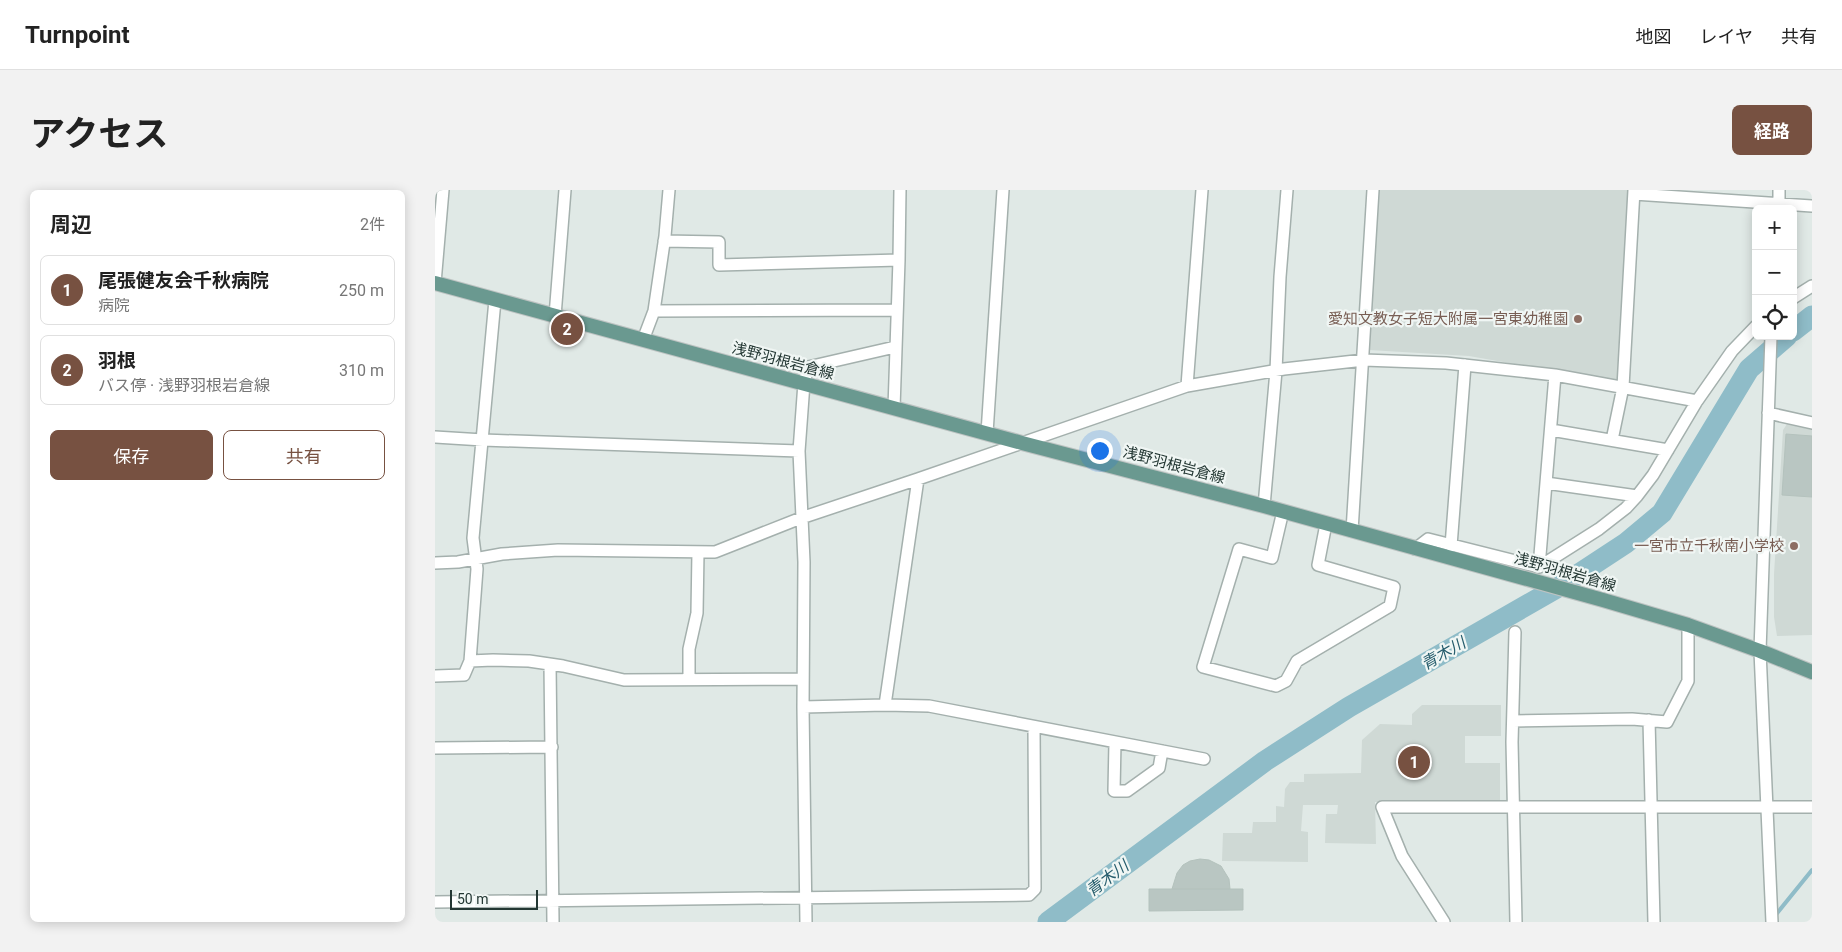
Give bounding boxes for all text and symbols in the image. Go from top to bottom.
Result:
text: Turnpoint [25,21,130,49]
text: 地図 [1636,26,1672,47]
text: レイヤ [1700,26,1753,47]
text: 共有 [1781,26,1817,47]
button: 経路 [1732,105,1812,155]
text: アクセス [30,114,168,155]
map controls [1752,205,1797,340]
button: + [1752,205,1797,250]
text: 周辺 [50,213,92,237]
text: 2件 [360,215,385,234]
button: − [1752,250,1797,295]
text: 尾張健友会千秋病院 [98,269,269,292]
text: 1 [62,281,72,300]
text: 250 m [339,281,384,300]
button: locate [1752,295,1797,340]
text: 病院 [98,296,130,315]
pin: 2 [551,310,583,348]
place label: 愛知文教女子短大附属一宮東幼稚園 [1328,310,1568,328]
marker: 愛知文教女子短大附属一宮東幼稚園 [1572,313,1584,325]
street label: 浅野羽根岩倉線 [730,339,836,383]
text: 羽根 [98,349,136,372]
text: 2 [62,361,72,380]
text: 310 m [339,361,384,380]
text: バス停 · 浅野羽根岩倉線 [98,376,270,395]
button: 保存 [50,430,213,480]
button: 共有 [223,430,385,480]
your location [1087,438,1113,464]
street label: 浅野羽根岩倉線 [1121,443,1227,487]
place label: 一宮市立千秋南小学校 [1634,537,1784,555]
marker: 一宮市立千秋南小学校 [1788,540,1800,552]
street label: 浅野羽根岩倉線 [1512,549,1618,595]
water label: 青木川 [1418,632,1471,674]
pin: 1 [1398,743,1430,781]
water label: 青木川 [1082,855,1134,900]
scale bar [450,887,537,910]
text: 50 m [457,891,489,907]

